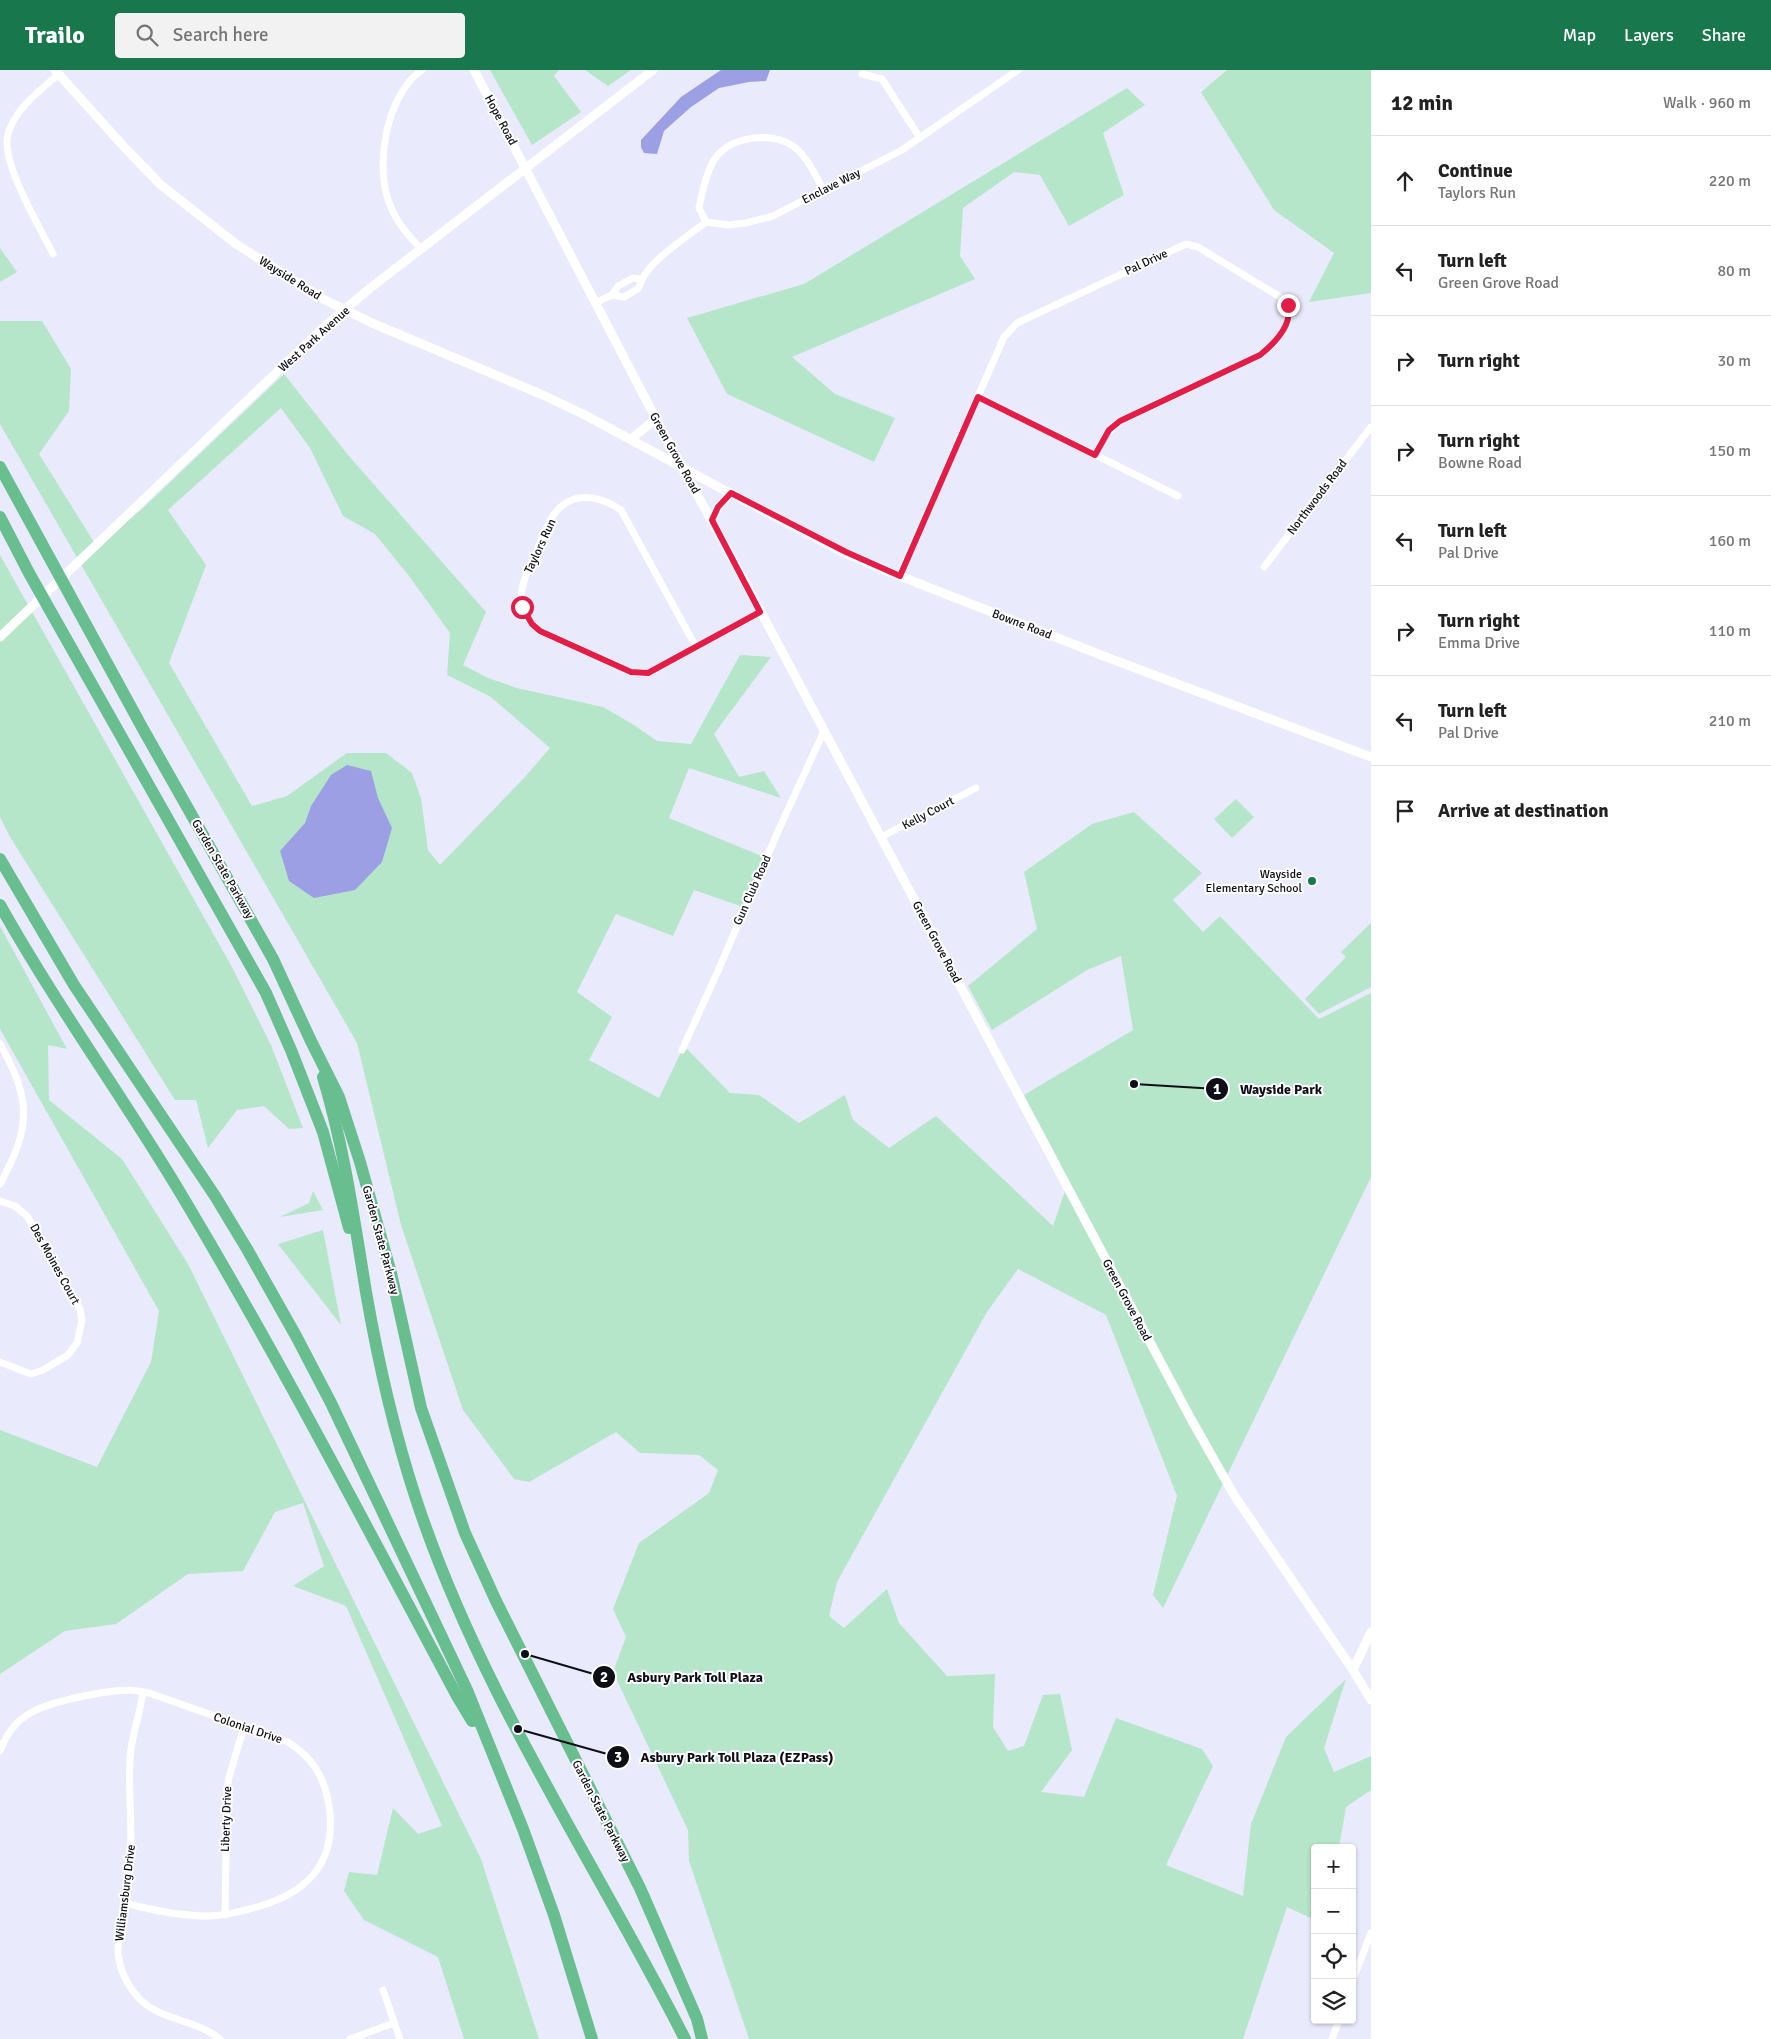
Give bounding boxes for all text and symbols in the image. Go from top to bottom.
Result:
search box [115,13,465,58]
text: Trailo [25,20,85,50]
icon: search [133,21,161,49]
text: Search here [173,23,269,47]
text: Map [1563,24,1596,46]
text: Layers [1624,24,1674,46]
text: Share [1702,24,1746,46]
text: 12 min [1391,90,1453,116]
street label: Hope Road [481,92,520,148]
text: Walk · 960 m [1663,93,1751,113]
text: Continue [1438,159,1513,183]
street label: Enclave Way [799,165,863,208]
icon: ahead [1391,167,1419,195]
text: 220 m [1709,171,1751,191]
text: Taylors Run [1438,183,1516,203]
street label: Pal Drive [1122,246,1170,279]
text: Turn left [1438,249,1507,273]
street label: Wayside Road [256,253,324,303]
icon: left [1391,257,1419,285]
text: 80 m [1717,261,1751,281]
text: Green Grove Road [1438,273,1559,293]
route end [1277,294,1300,317]
street label: West Park Avenue [275,303,353,375]
icon: right [1391,347,1419,375]
text: Turn right [1438,349,1520,373]
text: 30 m [1717,351,1751,371]
street label: Green Grove Road [646,410,703,497]
text: Turn right [1438,429,1520,453]
icon: right [1391,437,1419,465]
text: 150 m [1709,441,1751,461]
text: Bowne Road [1438,453,1522,473]
street label: Northwoods Road [1284,457,1351,538]
street label: Taylors Run [521,516,560,576]
text: Turn left [1438,519,1507,543]
icon: left [1391,527,1419,555]
text: 160 m [1709,531,1751,551]
text: Pal Drive [1438,543,1499,563]
route start [511,596,534,619]
street label: Bowne Road [990,606,1054,643]
text: Turn right [1438,609,1520,633]
icon: right [1391,617,1419,645]
text: 110 m [1709,621,1751,641]
text: Emma Drive [1438,633,1520,653]
text: Turn left [1438,699,1507,723]
icon: left [1391,707,1419,735]
text: 210 m [1709,711,1751,731]
text: Pal Drive [1438,723,1499,743]
street label: Kelly Court [900,793,957,833]
icon: arrive [1391,797,1419,825]
text: Arrive at destination [1438,799,1609,823]
street label: Garden State Parkway [188,817,257,922]
street label: Gun Club Road [730,853,775,928]
place label: Wayside Elementary School [1206,867,1302,896]
marker: Wayside Elementary School [1306,875,1318,887]
street label: Green Grove Road [909,899,964,986]
callout: Wayside Park [1204,1074,1332,1103]
text: 1 [1213,1080,1221,1098]
text: Wayside Park [1240,1081,1323,1098]
street label: Garden State Parkway [359,1184,402,1297]
street label: Des Moines Court [26,1221,83,1307]
street label: Green Grove Road [1099,1257,1154,1344]
callout: Asbury Park Toll Plaza [592,1662,773,1691]
text: 2 [600,1668,608,1686]
text: Asbury Park Toll Plaza [627,1669,763,1686]
street label: Colonial Drive [211,1710,284,1747]
callout: Asbury Park Toll Plaza (EZPass) [605,1743,843,1772]
text: 3 [614,1748,622,1766]
text: Asbury Park Toll Plaza (EZPass) [640,1749,834,1766]
street label: Garden State Parkway [568,1758,633,1865]
street label: Liberty Drive [218,1786,235,1852]
street label: Williamsburg Drive [112,1844,139,1942]
map controls [1311,1844,1356,2024]
button: + [1311,1844,1356,1889]
button: − [1311,1889,1356,1934]
button: locate [1311,1934,1356,1979]
button: layers [1311,1979,1356,2024]

